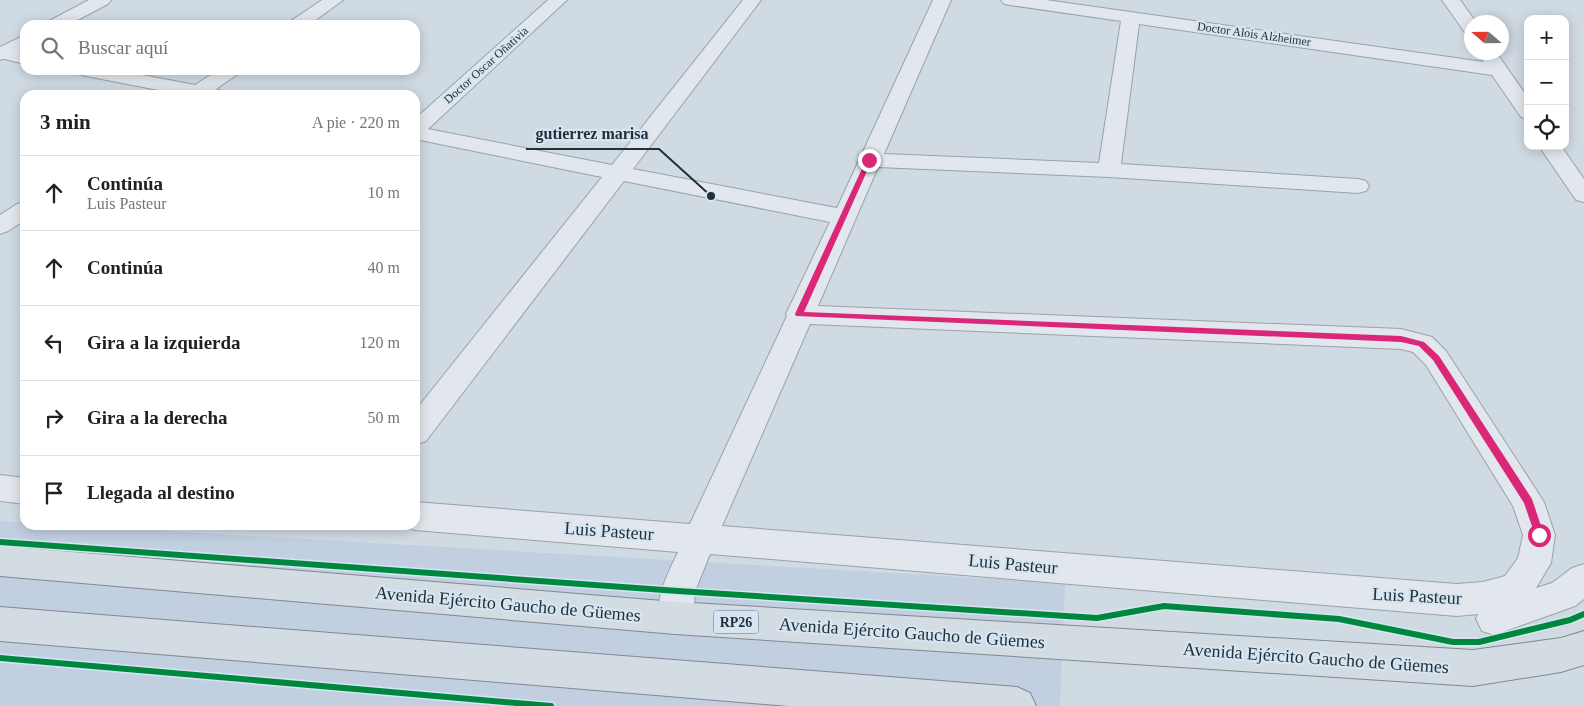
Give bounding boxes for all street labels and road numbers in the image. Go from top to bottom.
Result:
street label: Doctor Alois Alzheimer [1196,19,1312,49]
street label: Doctor Oscar Oñativia [441,23,532,107]
street label: Luis Pasteur [564,518,654,544]
street label: Luis Pasteur [968,550,1058,578]
street label: Avenida Ejército Gaucho de Güemes [374,582,642,626]
street label: Luis Pasteur [1372,584,1462,608]
road number: RP26 [714,610,758,634]
street label: Avenida Ejército Gaucho de Güemes [778,614,1046,652]
street label: Avenida Ejército Gaucho de Güemes [1182,639,1450,677]

